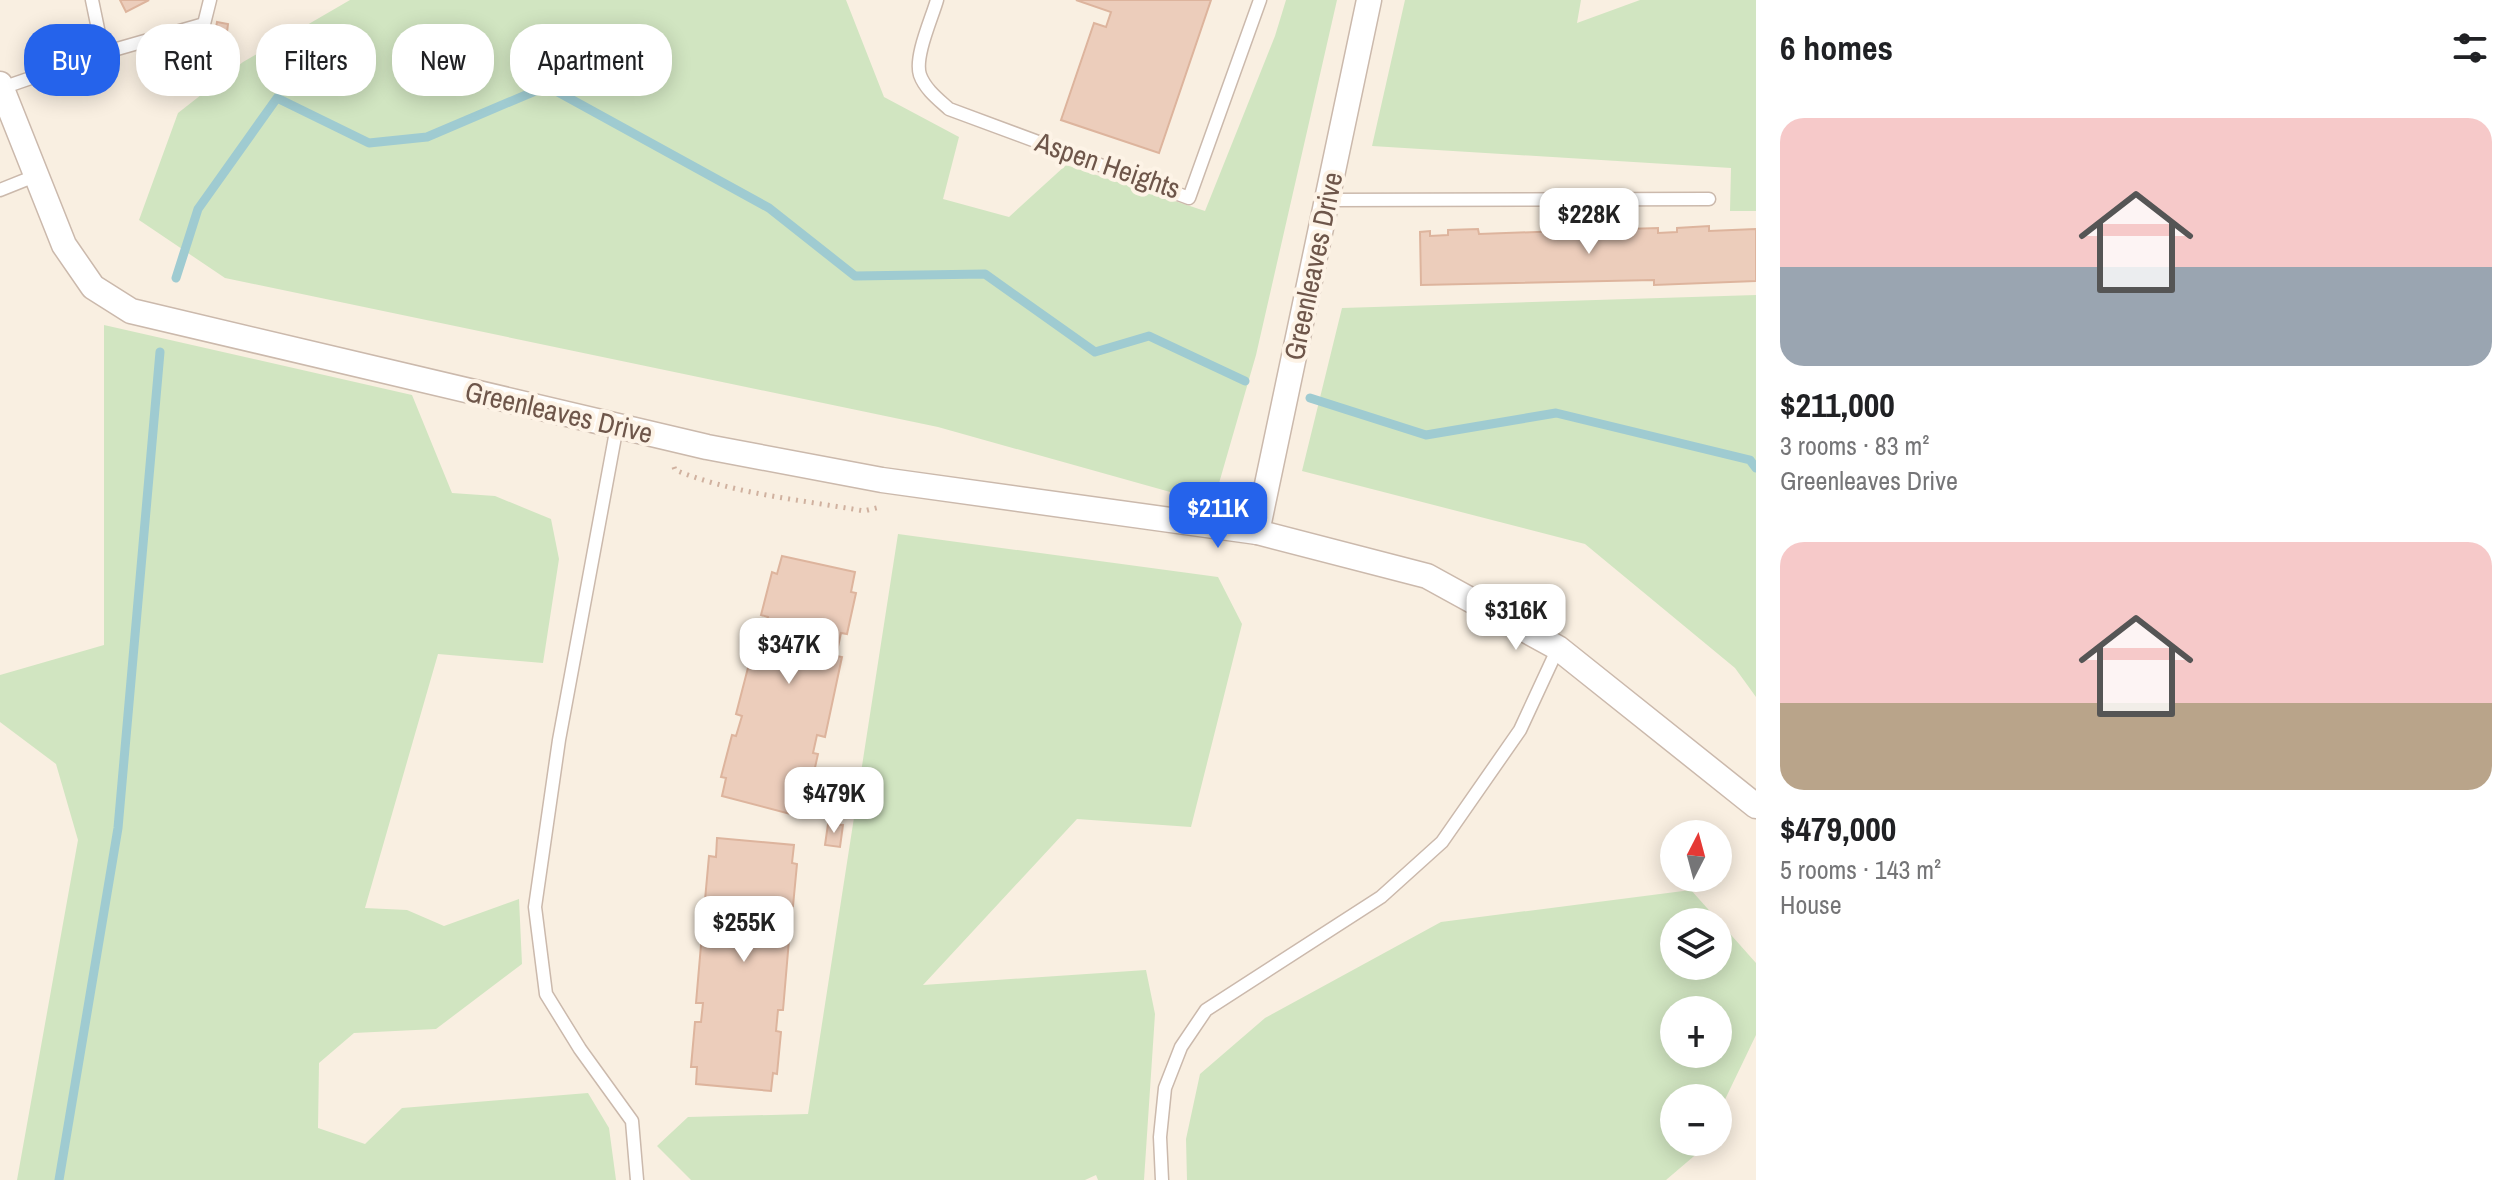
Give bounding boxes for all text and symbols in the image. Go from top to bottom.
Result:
chip: Buy [24,24,120,96]
chip: Rent [136,24,240,96]
chip: Filters [256,24,376,96]
chip: New [392,24,494,96]
chip: Apartment [510,24,672,96]
text: 6 homes [1780,25,1893,71]
icon: filters [2448,26,2492,70]
street label: Aspen Heights [1030,122,1185,207]
street label: Greenleaves Drive [1275,168,1351,364]
icon: home [2064,170,2208,314]
pin: $228K [1533,188,1645,256]
text: $228K [1558,196,1620,231]
street label: Greenleaves Drive [461,372,657,452]
text: $211,000 [1780,382,1895,428]
text: 3 rooms · 83 m² [1780,428,1929,463]
text: Greenleaves Drive [1780,463,1958,498]
pin: $211K [1162,482,1274,550]
text: $211K [1187,490,1249,525]
pin: $316K [1460,584,1572,652]
text: $316K [1485,592,1547,627]
icon: home [2064,594,2208,738]
pin: $347K [733,618,845,686]
text: $347K [758,626,820,661]
pin: $479K [778,767,890,835]
text: $479K [803,775,865,810]
text: $479,000 [1780,806,1896,852]
north arrow [1660,820,1732,892]
map controls [1660,820,1732,1156]
text: 5 rooms · 143 m² [1780,852,1941,887]
text: House [1780,887,1842,922]
pin: $255K [688,896,800,964]
text: $255K [713,904,775,939]
button: layers [1660,908,1732,980]
button: + [1660,996,1732,1068]
button: − [1660,1084,1732,1156]

